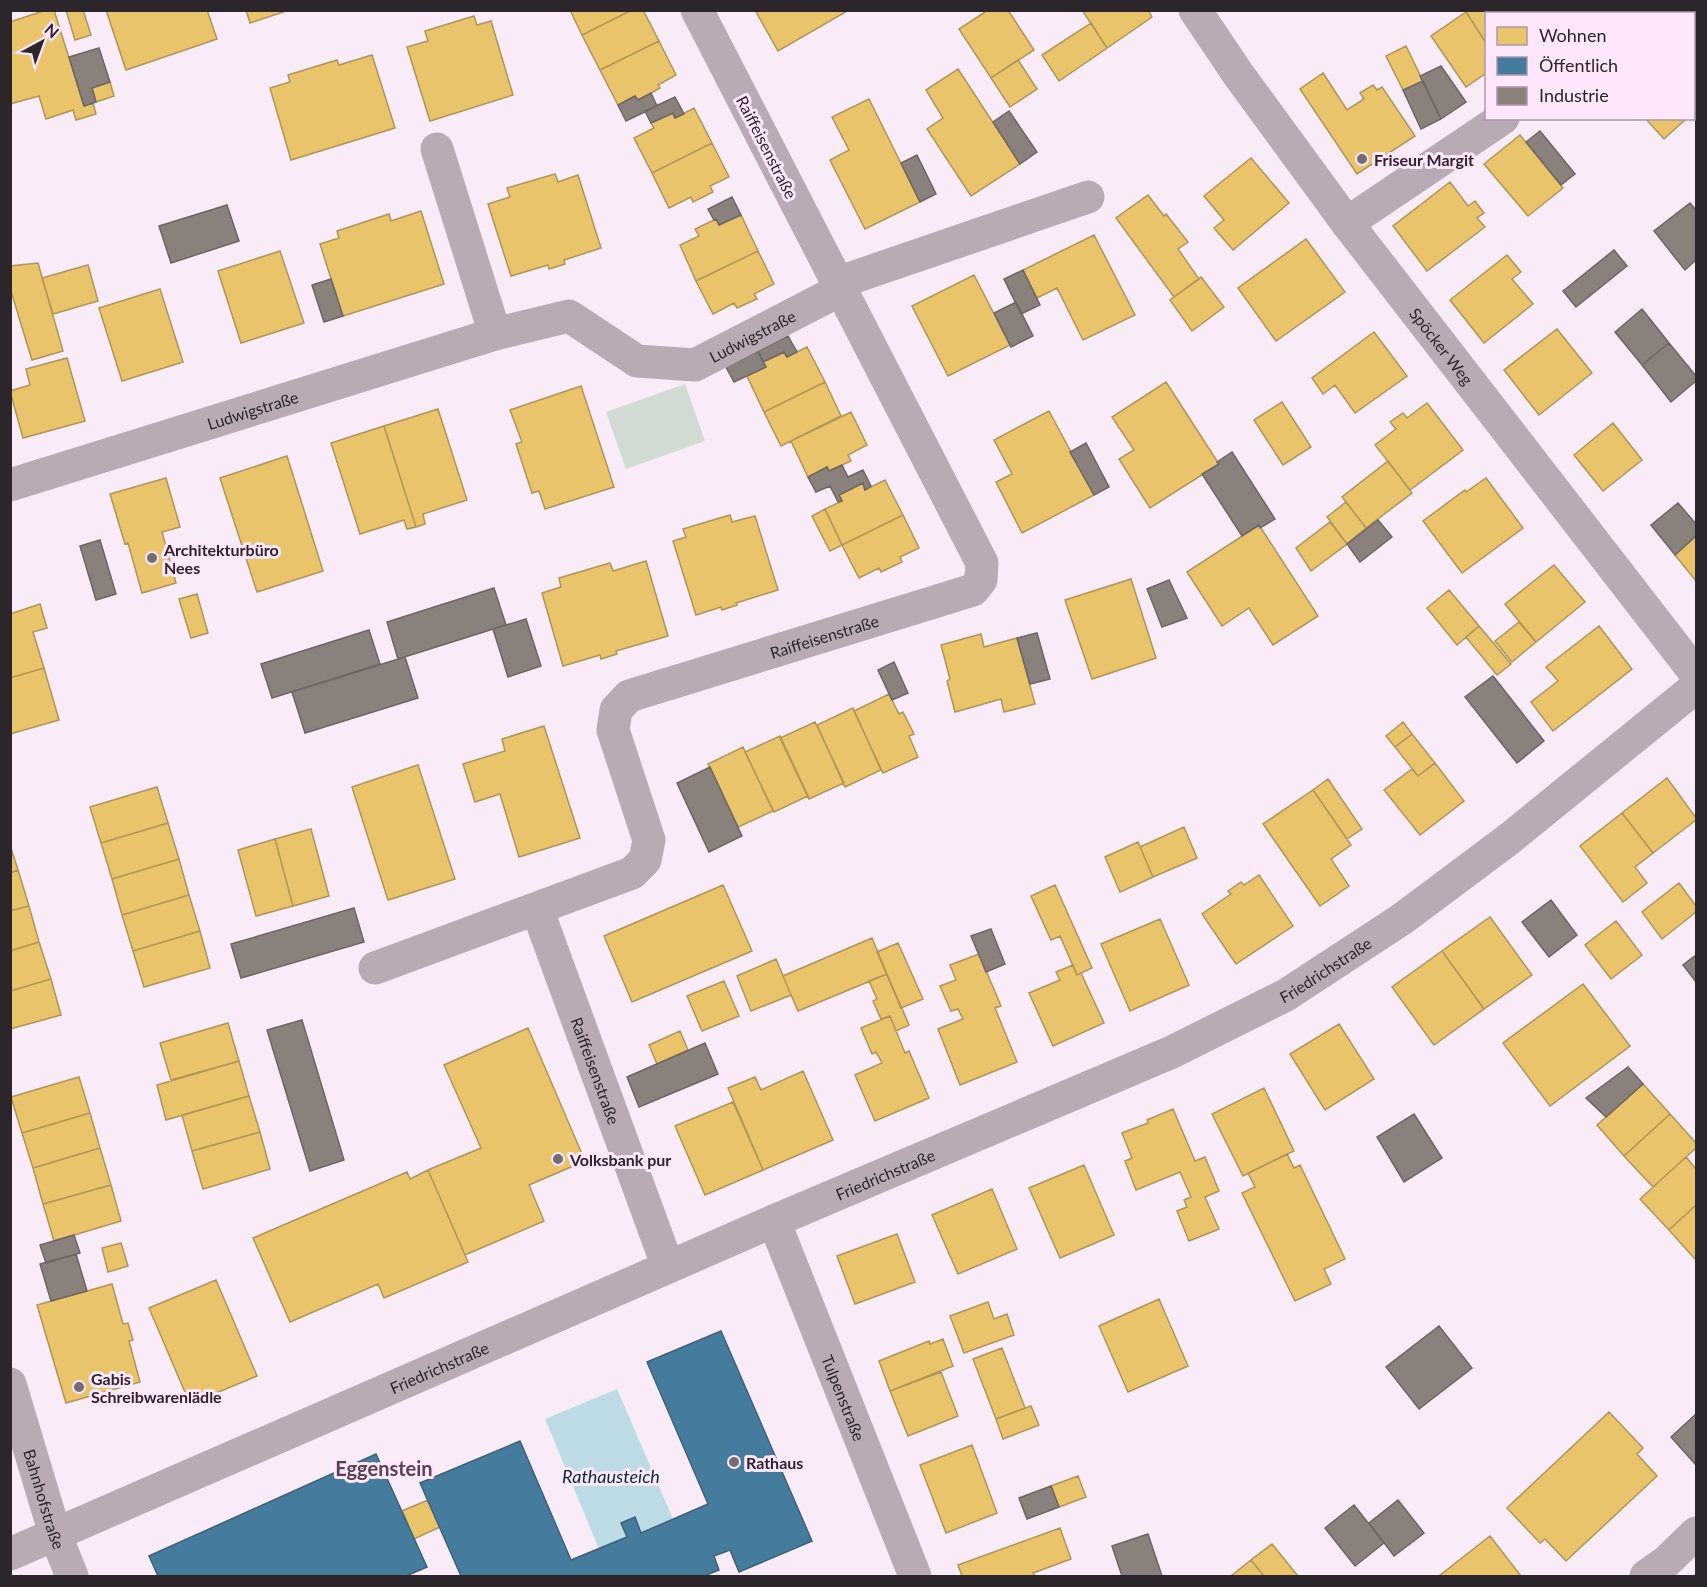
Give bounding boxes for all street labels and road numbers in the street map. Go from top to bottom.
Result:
street label: Raiffeisenstraße [733,92,801,202]
street label: Spöcker Weg [1406,304,1478,388]
street label: Ludwigstraße [706,305,798,366]
street label: Ludwigstraße [205,386,300,433]
street label: Raiffeisenstraße [767,610,881,662]
street label: Friedrichstraße [1276,932,1375,1006]
street label: Raiffeisenstraße [568,1014,624,1127]
street label: Friedrichstraße [833,1144,937,1203]
street label: Friedrichstraße [387,1337,491,1397]
street label: Tulpenstraße [819,1352,870,1443]
street label: Bahnhofstraße [21,1447,70,1552]

